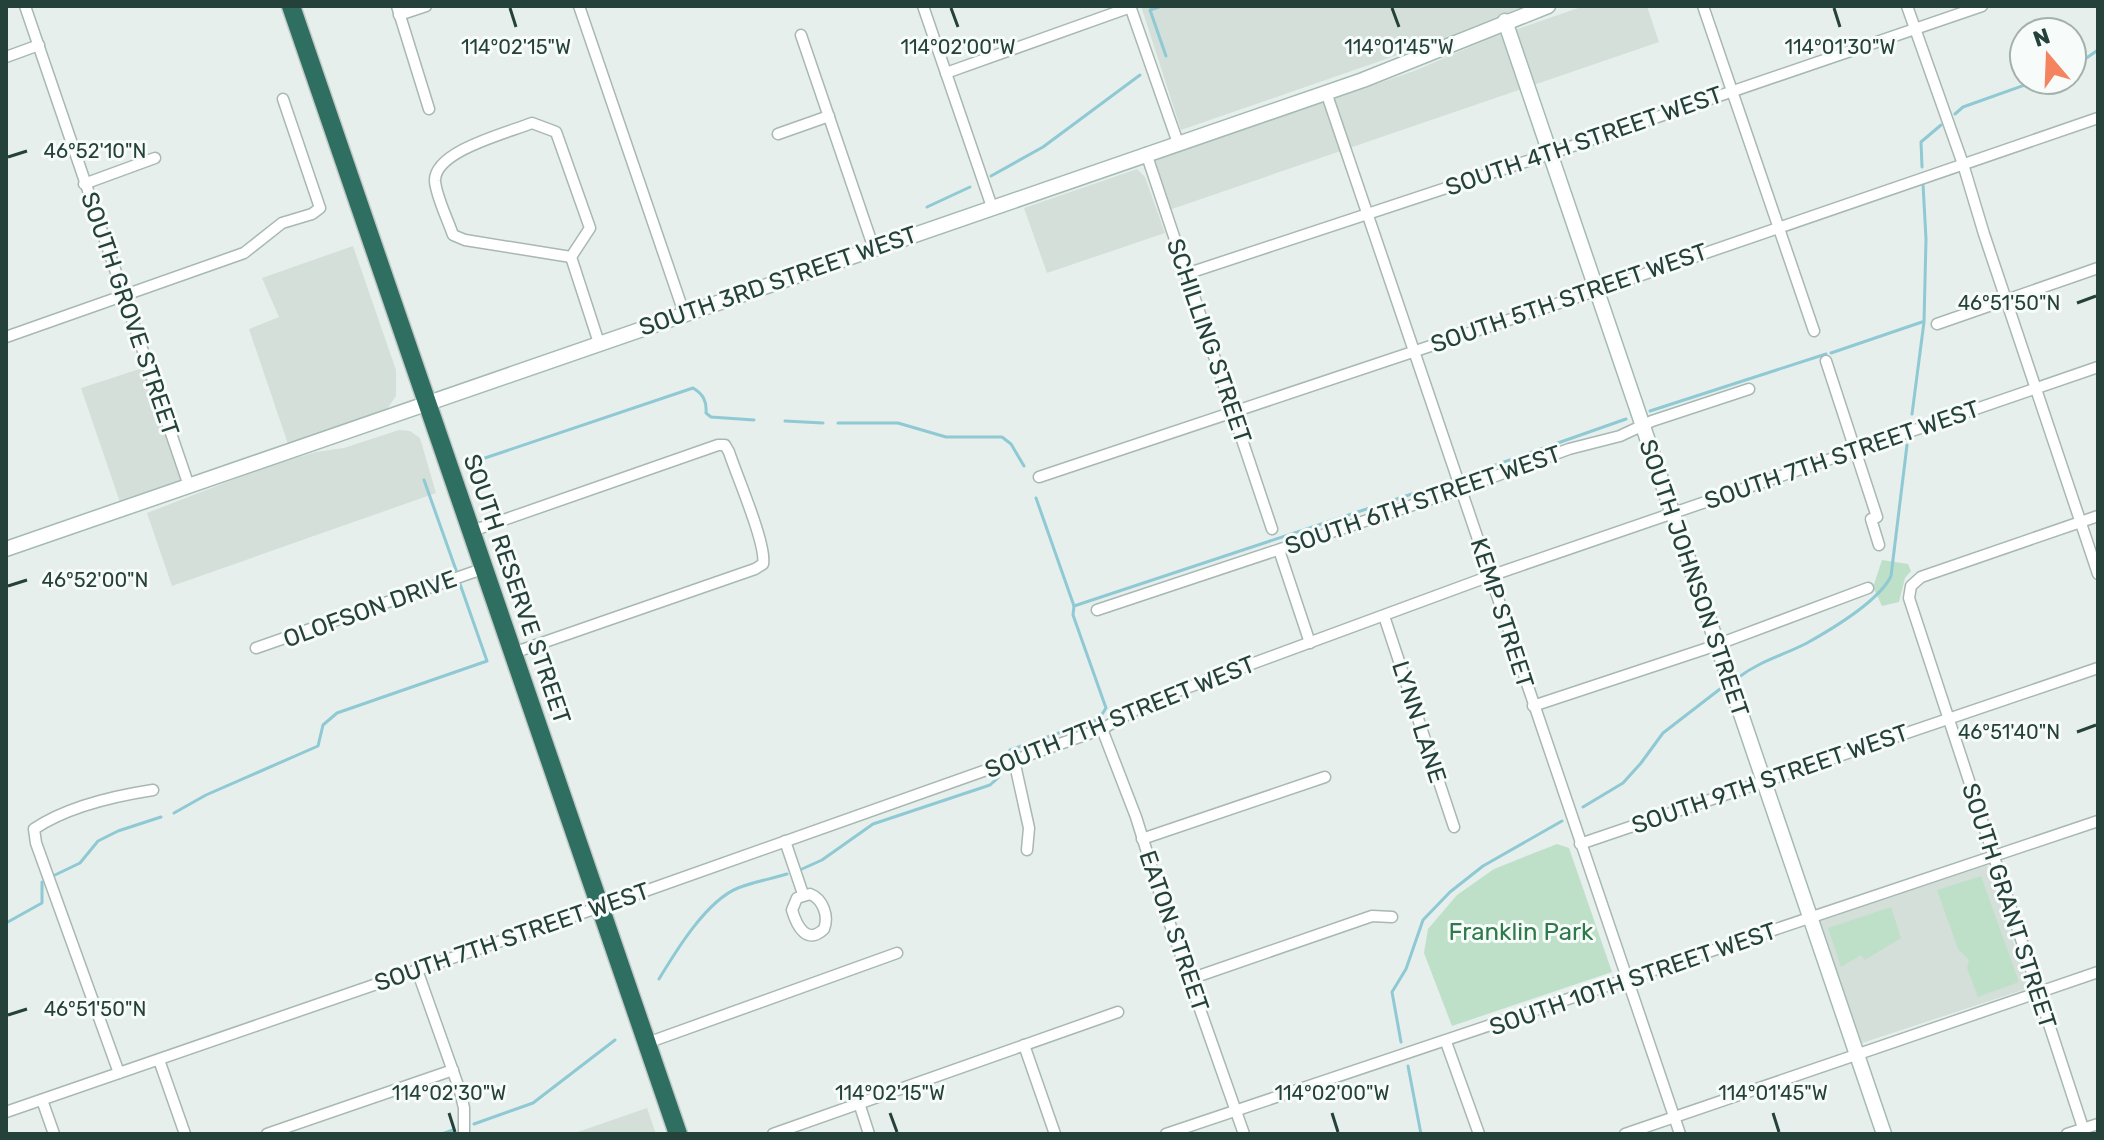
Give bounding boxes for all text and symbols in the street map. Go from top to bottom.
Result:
north arrow [2008,16,2088,96]
text: N [2030,22,2054,53]
text: 114°02'15"W [461,35,571,59]
text: 114°02'00"W [901,35,1016,59]
text: 114°01'45"W [1344,35,1454,59]
text: 114°01'30"W [1784,35,1896,59]
street label: SOUTH 4TH STREET WEST [1442,80,1726,202]
text: 46°52'10"N [44,139,146,163]
street label: SOUTH GROVE STREET [75,188,185,440]
street label: SOUTH 3RD STREET WEST [635,220,921,342]
street label: SCHILLING STREET [1161,235,1257,447]
street label: SOUTH 5TH STREET WEST [1427,237,1711,359]
text: 46°51'50"N [1958,291,2060,315]
street label: SOUTH 7TH STREET WEST [1701,395,1983,515]
street label: SOUTH JOHNSON STREET [1633,436,1755,720]
street label: SOUTH 6TH STREET WEST [1281,440,1565,560]
street label: SOUTH RESERVE STREET [458,450,576,728]
street label: KEMP STREET [1465,534,1539,692]
street label: OLOFSON DRIVE [280,565,460,653]
text: 46°52'00"N [42,568,149,592]
street label: SOUTH 7TH STREET WEST [981,650,1259,784]
street label: LYNN LANE [1386,657,1452,787]
street label: SOUTH 9TH STREET WEST [1628,718,1912,840]
text: 46°51'40"N [1958,720,2060,744]
street label: SOUTH GRANT STREET [1956,780,2062,1032]
street label: EATON STREET [1133,847,1215,1015]
street label: SOUTH 7TH STREET WEST [371,877,653,997]
street label: SOUTH 10TH STREET WEST [1486,917,1780,1041]
park label: Franklin Park [1449,918,1594,946]
text: 46°51'50"N [44,997,146,1021]
text: 114°02'30"W [392,1081,506,1105]
text: 114°02'15"W [835,1081,945,1105]
text: 114°02'00"W [1275,1081,1390,1105]
text: 114°01'45"W [1718,1081,1828,1105]

